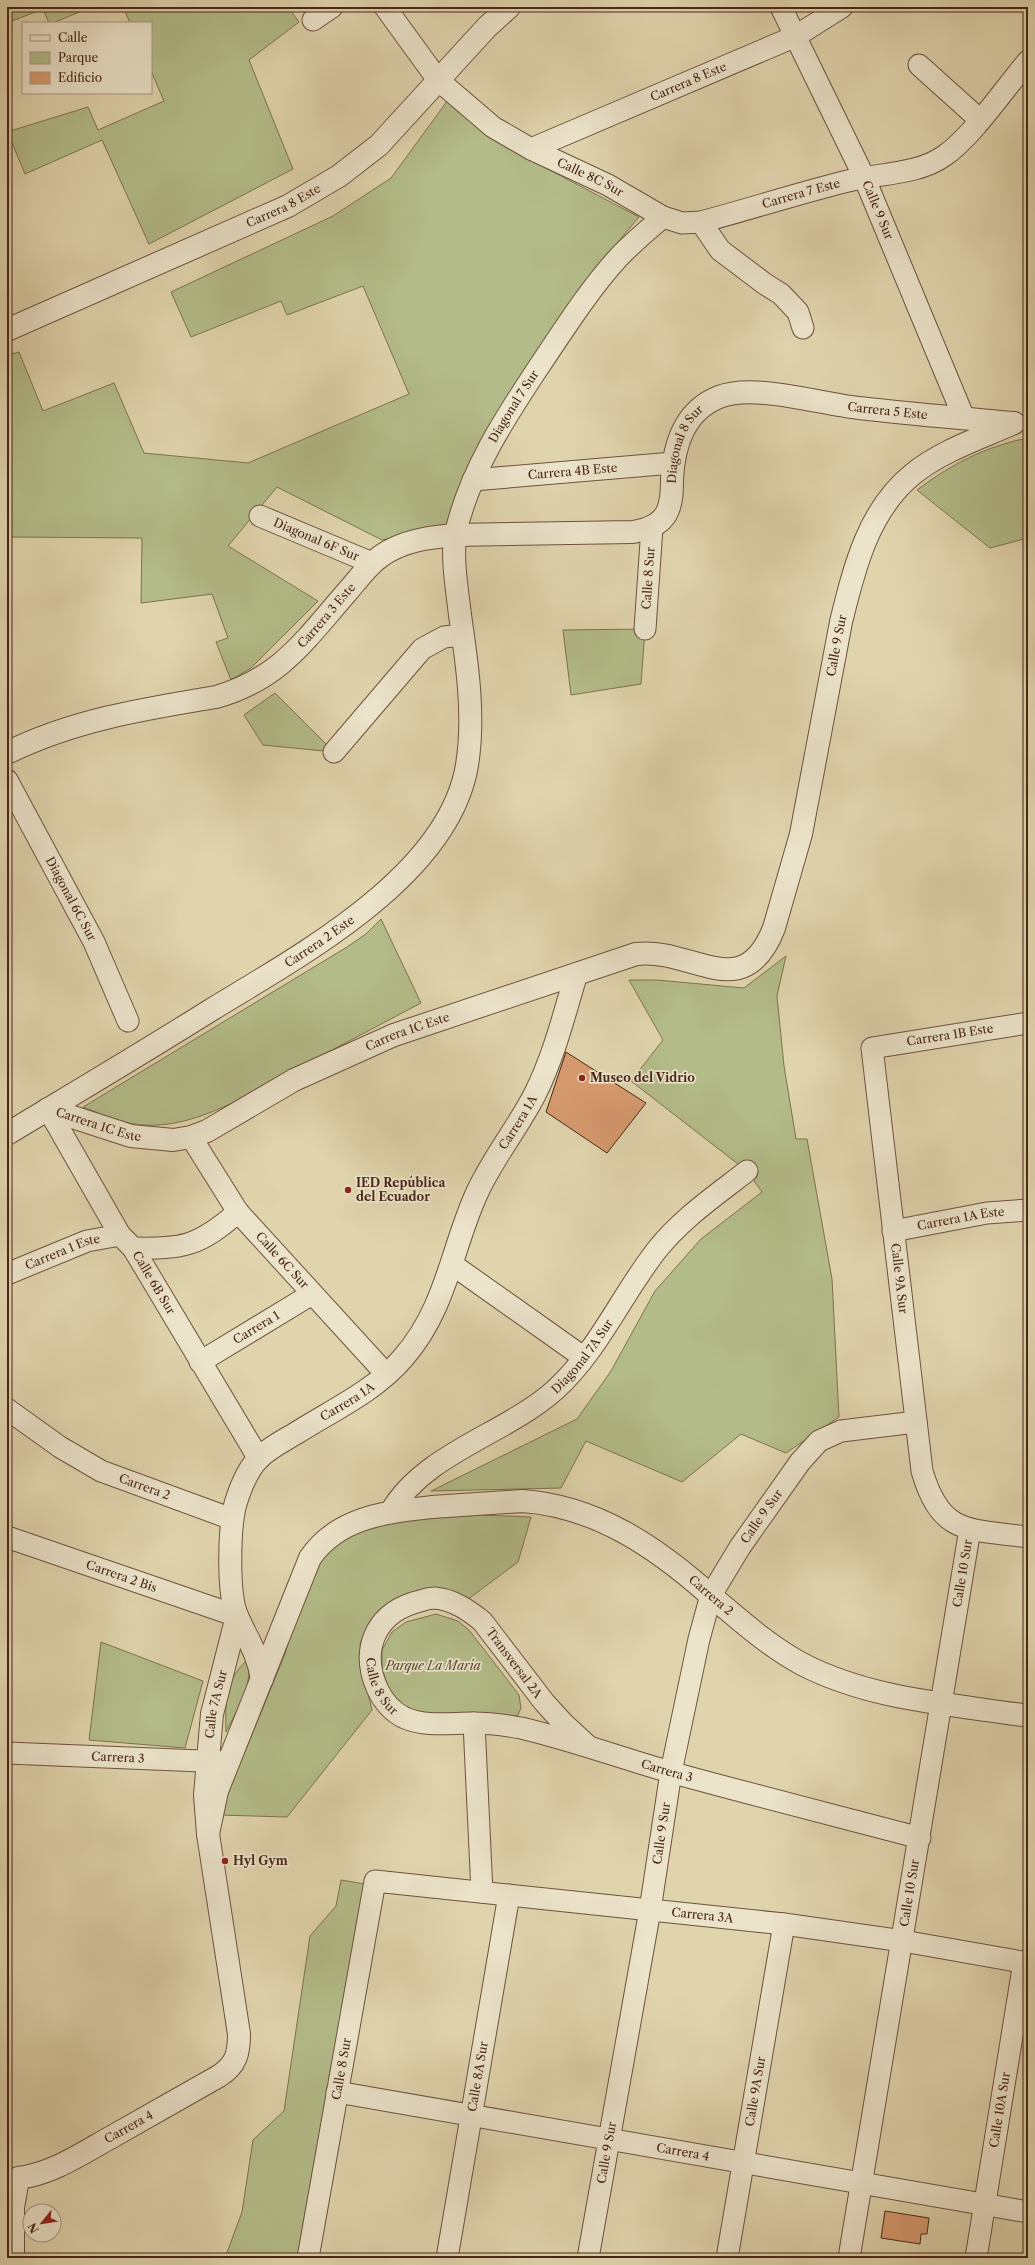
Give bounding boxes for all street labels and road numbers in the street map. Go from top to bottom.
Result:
street label: Carrera 8 Este [648,58,729,104]
street label: Calle 8C Sur [555,154,626,199]
street label: Carrera 7 Este [760,175,842,211]
street label: Calle 9 Sur [859,178,897,242]
street label: Carrera 8 Este [244,180,323,231]
street label: Diagonal 7 Sur [485,367,542,445]
street label: Carrera 5 Este [847,399,929,422]
street label: Diagonal 8 Sur [664,401,706,484]
street label: Carrera 4B Este [527,460,618,482]
street label: Diagonal 6F Sur [271,515,361,564]
street label: Calle 8 Sur [638,546,658,610]
street label: Carrera 3 Este [294,580,358,651]
street label: Calle 9 Sur [823,613,850,678]
street label: Diagonal 6C Sur [43,854,100,943]
street label: Carrera 2 Este [281,912,357,970]
street label: Carrera 1C Este [363,1009,451,1054]
street label: Carrera 1B Este [905,1020,995,1049]
street label: Carrera 1A [495,1091,541,1152]
street label: Carrera 1C Este [54,1104,142,1144]
street label: Carrera 1A Este [916,1204,1005,1233]
street label: Calle 6C Sur [253,1228,312,1292]
street label: Carrera 1 Este [23,1231,101,1273]
street label: Calle 9A Sur [888,1242,911,1314]
street label: Calle 6B Sur [130,1248,179,1317]
street label: Carrera 1 [230,1307,282,1347]
street label: Diagonal 7A Sur [548,1316,616,1397]
street label: Carrera 1A [317,1378,378,1424]
street label: Carrera 2 [117,1470,172,1503]
street label: Calle 9 Sur [737,1486,785,1546]
street label: Calle 10 Sur [949,1538,975,1608]
street label: Carrera 2 Bis [84,1557,159,1595]
street label: Carrera 2 [686,1572,737,1618]
street label: Transversal 2A [483,1625,546,1702]
street label: Calle 8 Sur [363,1657,401,1718]
street label: Calle 7A Sur [202,1668,230,1739]
street label: Carrera 3 [91,1748,145,1766]
street label: Carrera 3 [639,1756,695,1785]
street label: Calle 9 Sur [649,1801,673,1865]
street label: Calle 10 Sur [896,1858,922,1928]
street label: Carrera 3A [671,1904,735,1926]
street label: Calle 8 Sur [328,2037,354,2101]
street label: Calle 8A Sur [464,2040,491,2113]
street label: Calle 9A Sur [742,2055,768,2127]
street label: Calle 10A Sur [986,2071,1013,2149]
street label: Carrera 4 [101,2107,156,2146]
street label: Calle 9 Sur [593,2120,619,2185]
street label: Carrera 4 [655,2140,711,2164]

